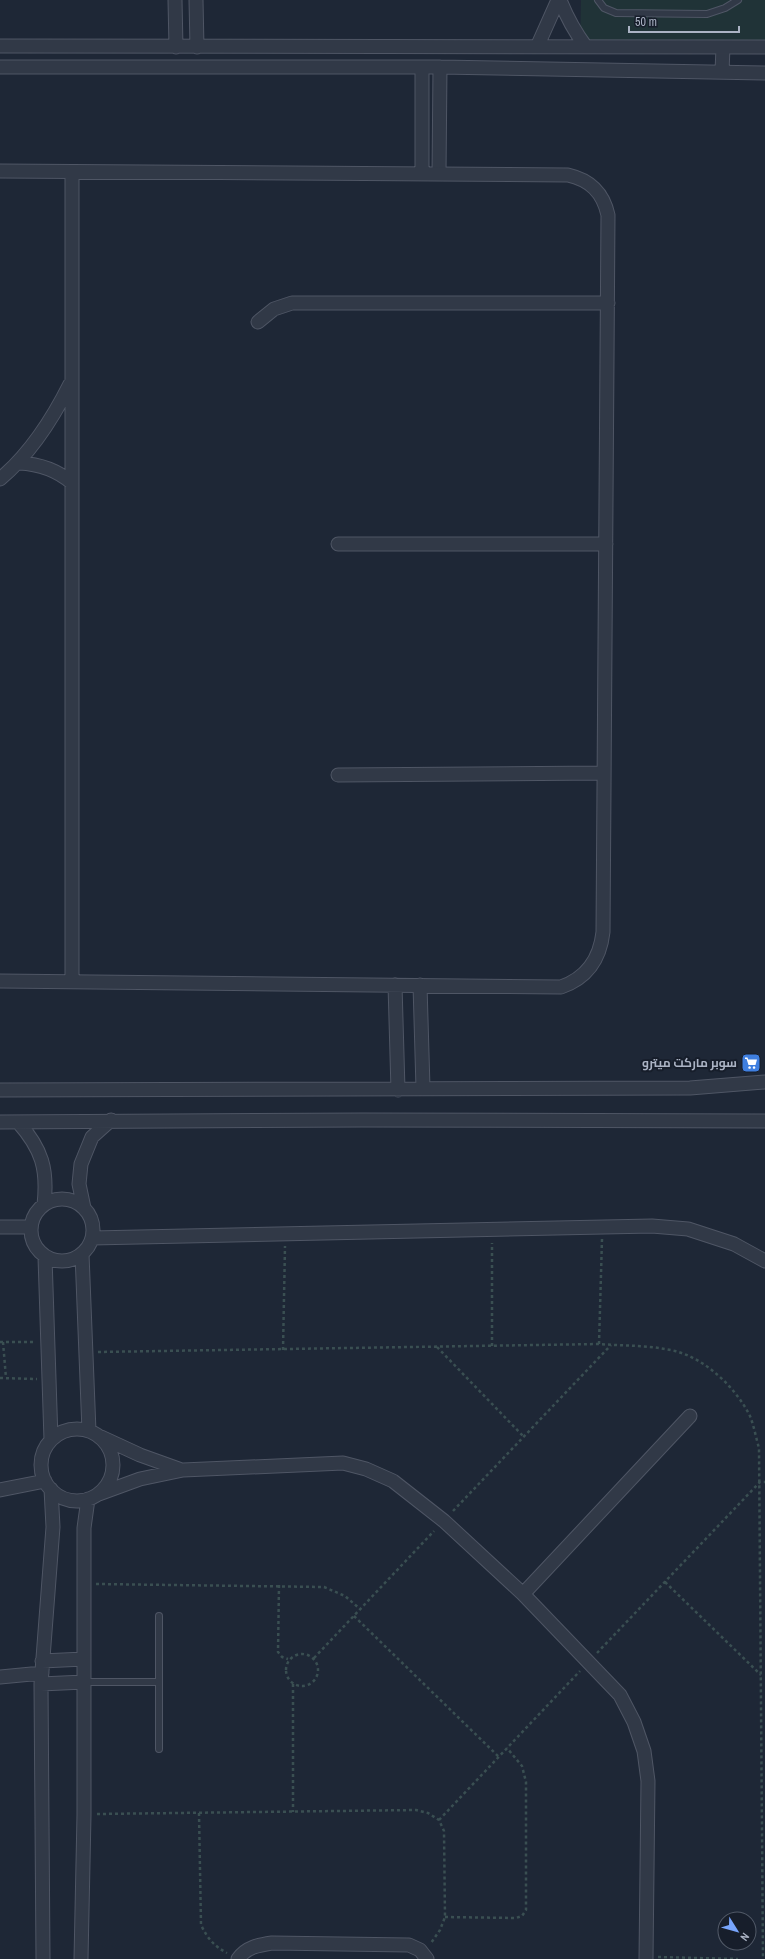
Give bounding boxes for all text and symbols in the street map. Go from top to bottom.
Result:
scale bar [629,8,739,34]
text: 50 m [635,14,657,30]
supermarket icon: سوبر ماركت ميترو [740,1052,762,1074]
place label: سوبر ماركت ميترو [642,1055,737,1071]
north arrow [717,1911,757,1951]
text: N [737,1930,753,1944]

